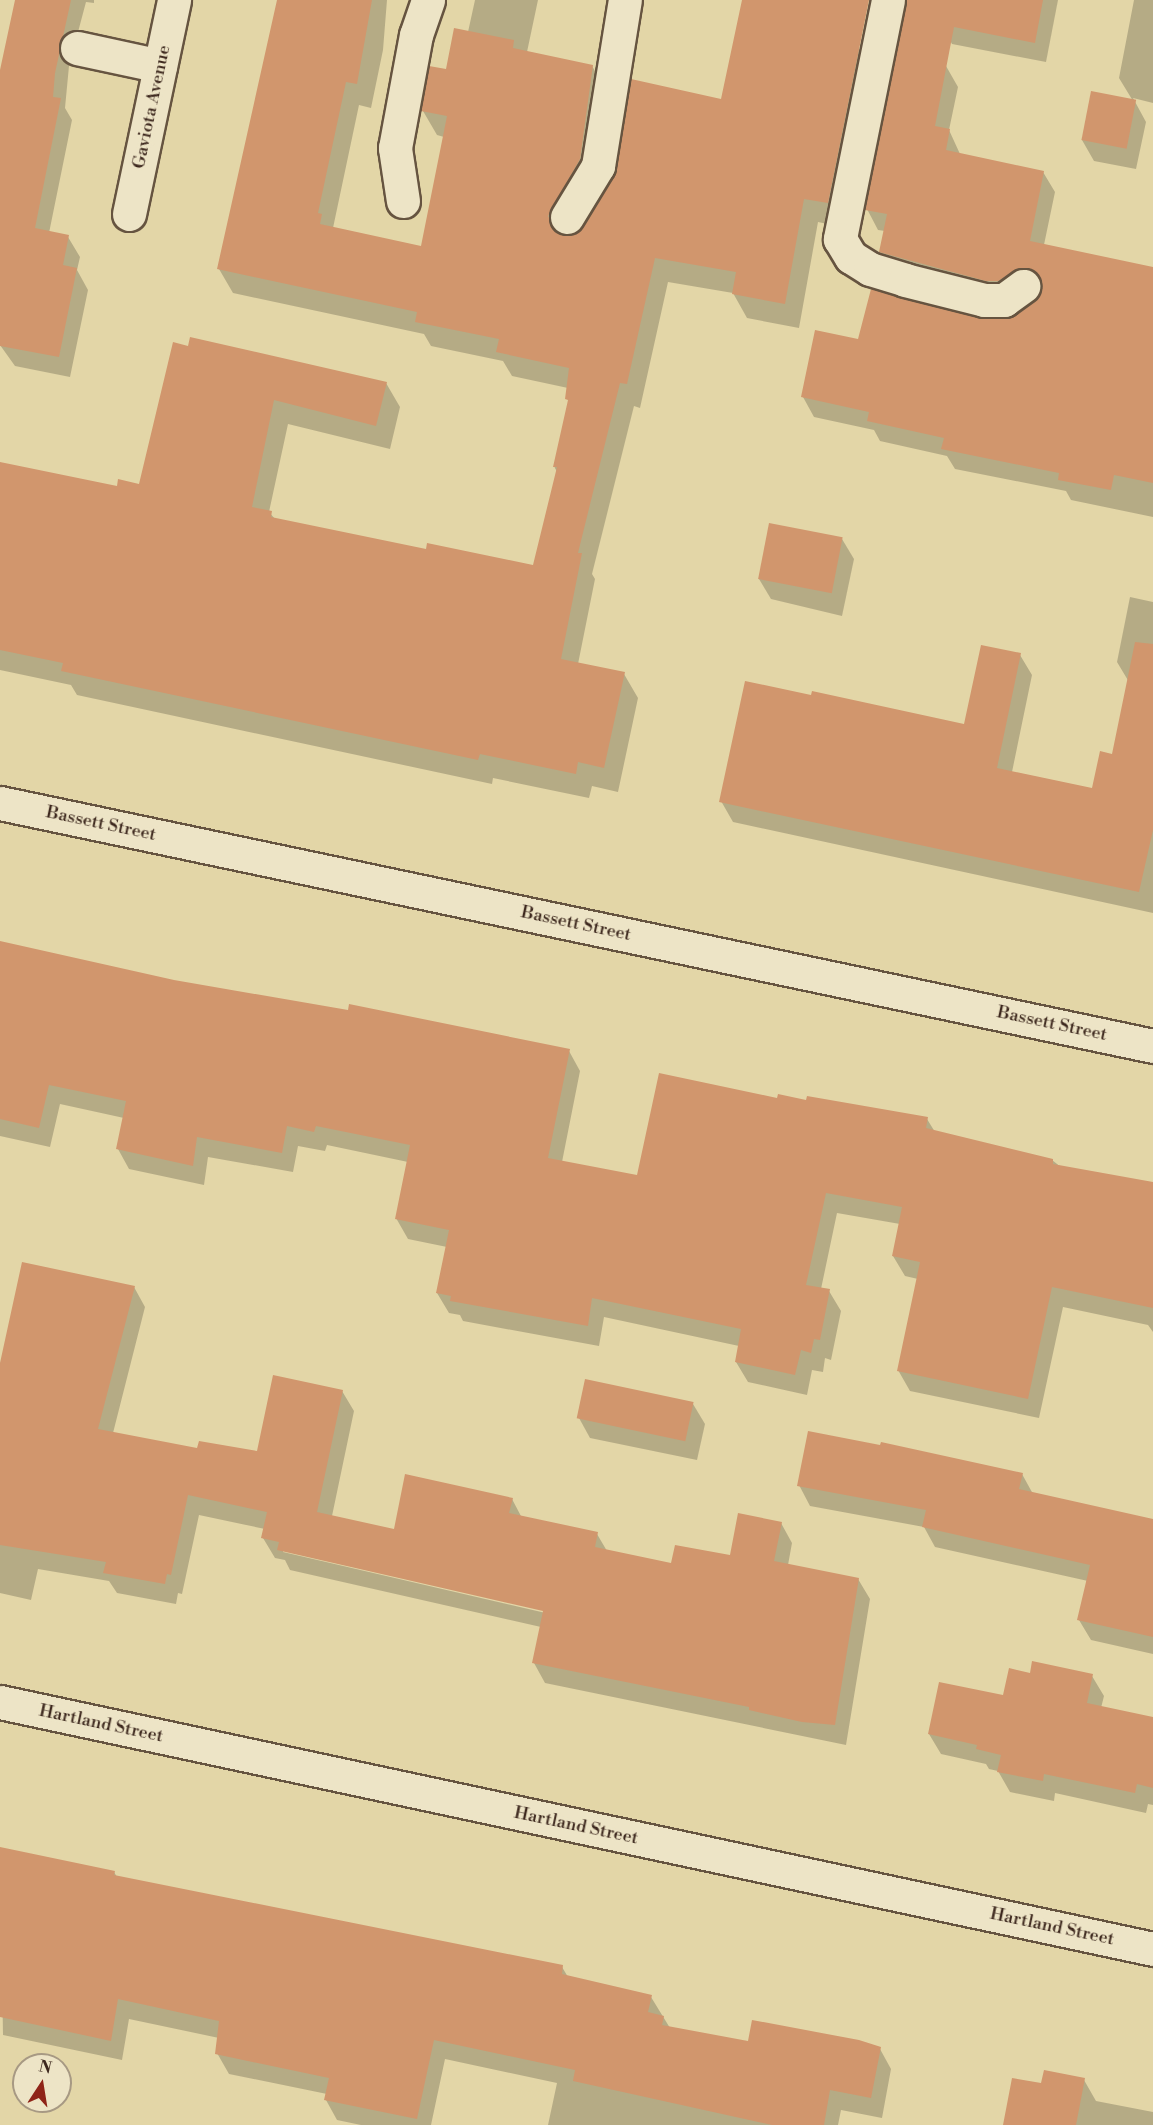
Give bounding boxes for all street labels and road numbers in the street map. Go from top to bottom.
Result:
street label: Gaviota Avenue [128,43,176,171]
street label: Bassett Street [44,802,158,846]
street label: Bassett Street [519,902,633,946]
street label: Bassett Street [995,1002,1109,1046]
street label: Hartland Street [37,1700,165,1748]
street label: Hartland Street [512,1802,640,1850]
street label: Hartland Street [988,1903,1116,1951]

